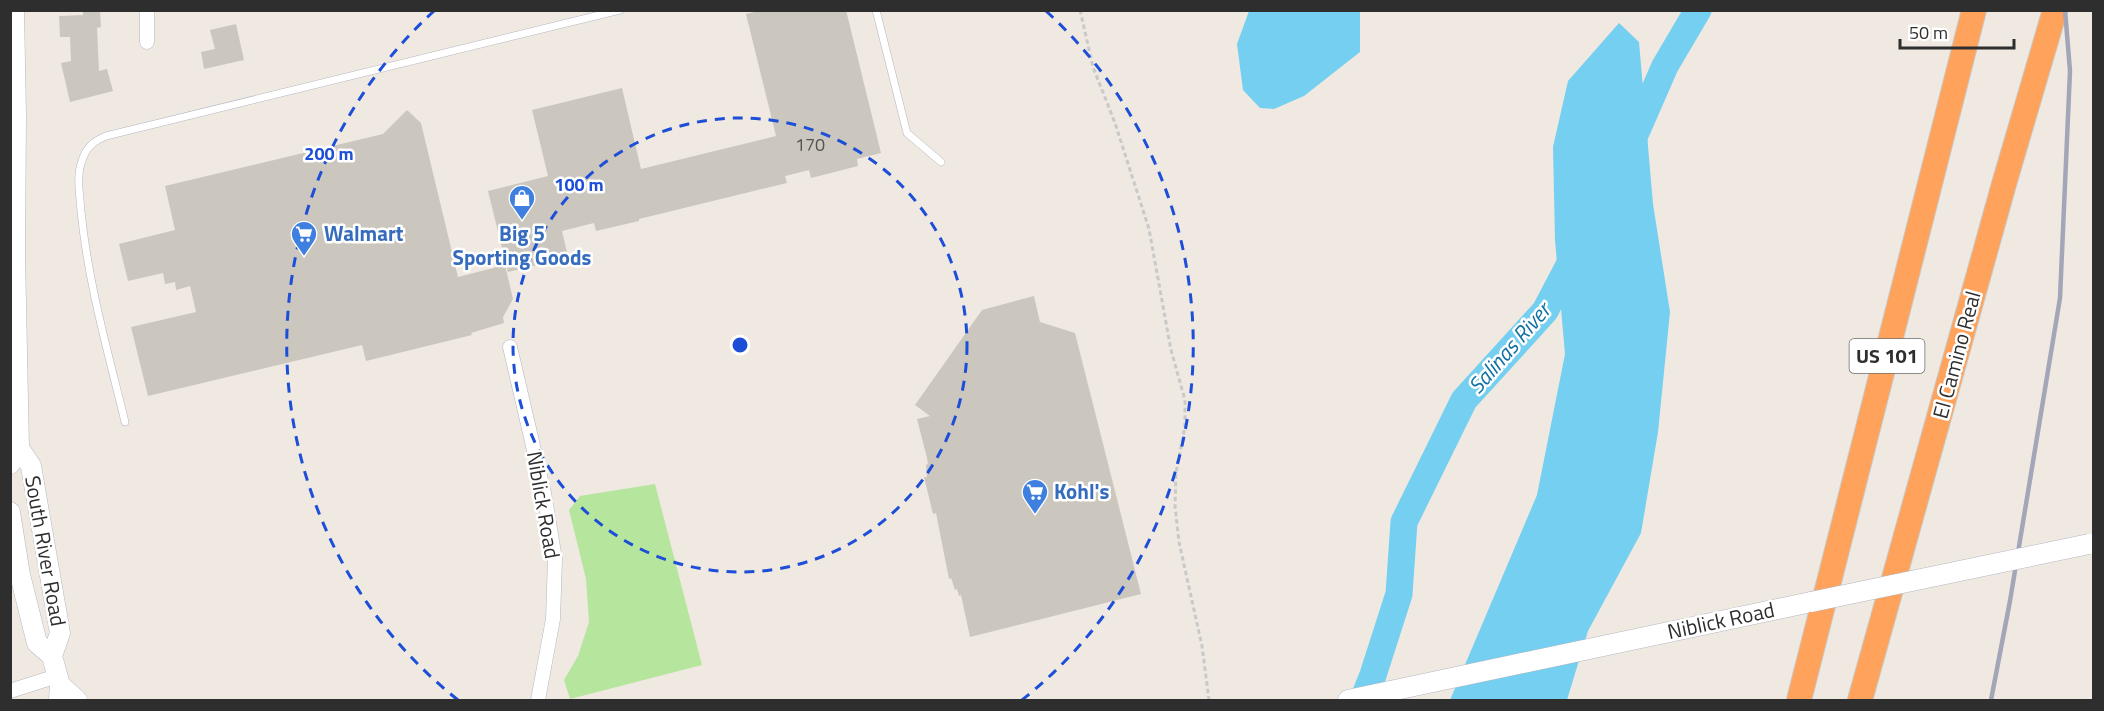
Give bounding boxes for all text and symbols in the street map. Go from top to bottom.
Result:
scale bar [1900,12,2014,50]
text: 50 m [1909,19,1948,46]
house number: 170 [795,131,825,158]
text: 200 m [304,140,354,167]
text: 100 m [554,171,604,198]
shop icon: Big 5 Sporting Goods [507,183,537,221]
place label: Walmart [324,217,404,249]
place label: Big 5 Sporting Goods [453,217,592,273]
supermarket icon: Walmart [289,219,319,257]
street label: El Camino Real [1924,287,1988,422]
water label: Salinas River [1460,293,1560,401]
centre of rings [730,335,750,355]
road number: US 101 [1850,339,1924,373]
street label: Niblick Road [519,449,569,561]
street label: South River Road [17,473,75,629]
place label: Kohl's [1054,475,1110,507]
supermarket icon: Kohl's [1020,477,1050,515]
street label: Niblick Road [1664,593,1777,647]

